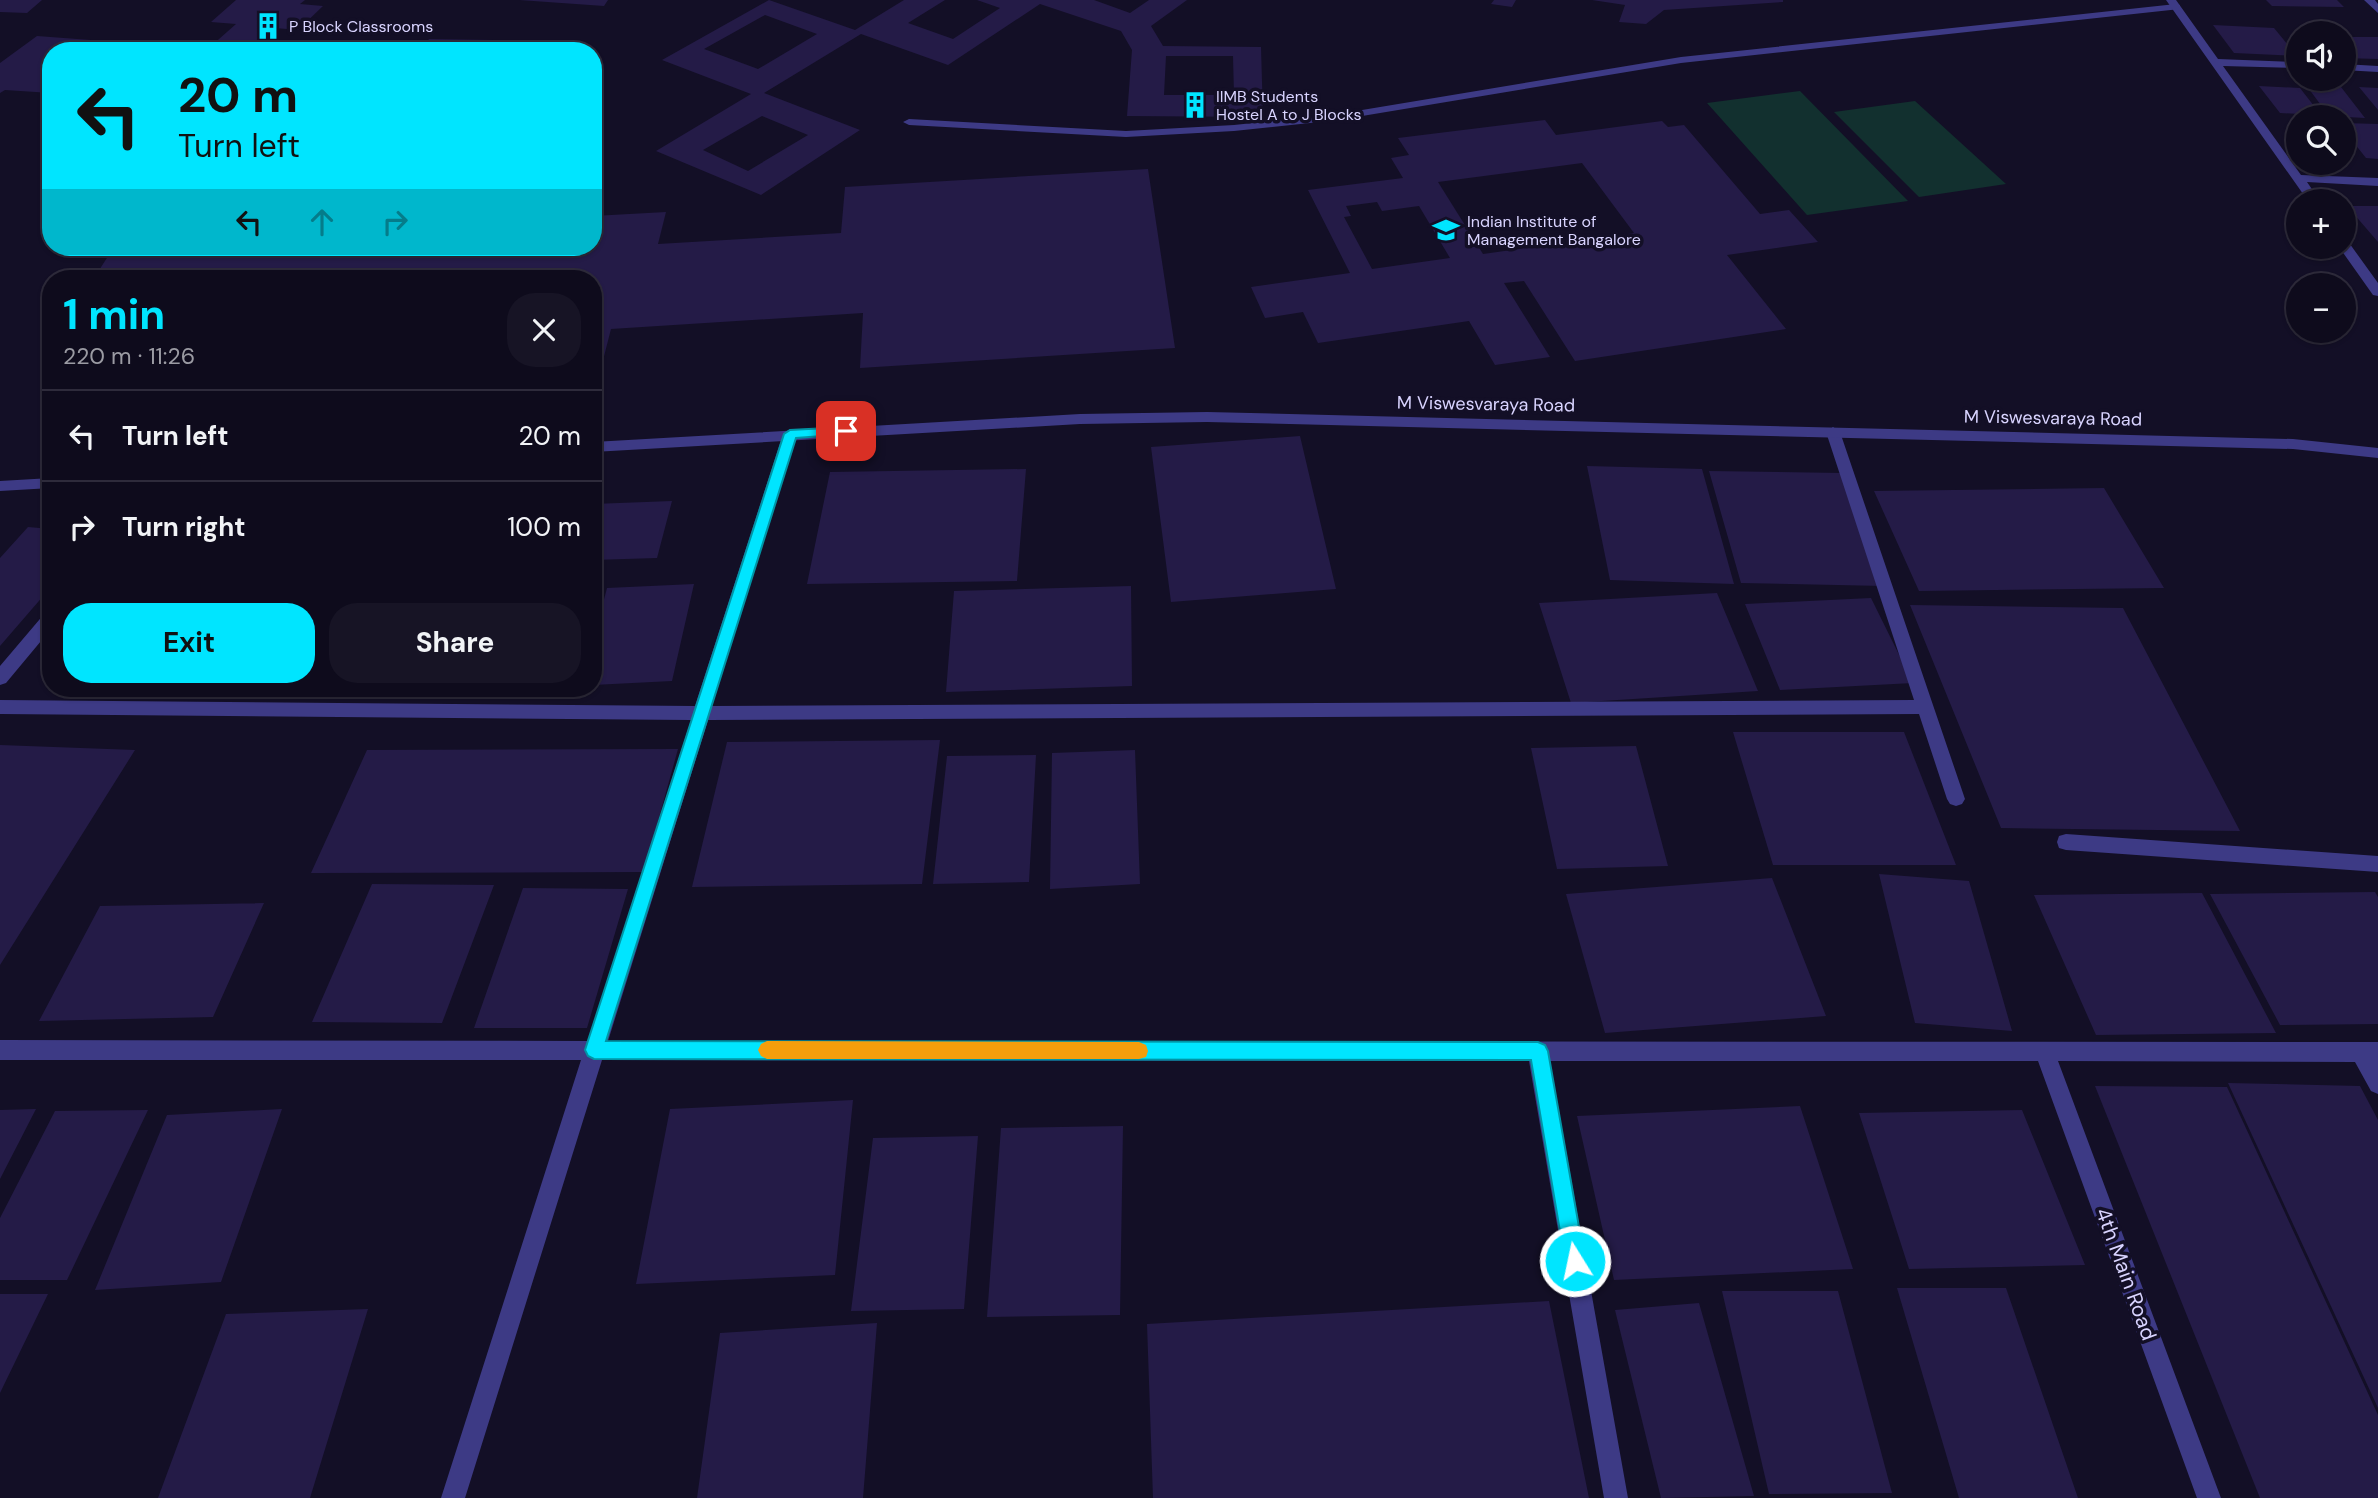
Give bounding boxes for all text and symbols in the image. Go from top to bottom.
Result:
building icon: P Block Classrooms [253,11,283,41]
place label: P Block Classrooms [289,16,433,37]
map controls [2286,21,2356,343]
button: sound [2286,21,2356,91]
text: 20 m [178,63,298,127]
icon: left [63,70,154,161]
place label: IIMB Students Hostel A to J Blocks [1216,86,1361,125]
building icon: IIMB Students Hostel A to J Blocks [1180,90,1210,120]
button: search [2286,105,2356,175]
text: Turn left [178,125,300,167]
button: + [2286,189,2356,259]
icon: left [230,203,268,241]
icon: ahead [303,203,341,241]
icon: right [376,203,414,241]
place label: Indian Institute of Management Bangalore [1467,211,1641,250]
school or university icon: Indian Institute of Management Bangalore [1431,215,1461,245]
button: − [2286,273,2356,343]
text: 1 min [63,287,165,342]
button: close [507,293,581,367]
text: 220 m · 11:26 [63,341,195,371]
street label: M Viswesvaraya Road [1397,390,1575,418]
pin [816,401,876,461]
street label: M Viswesvaraya Road [1964,404,2142,432]
icon: arrive [827,412,865,450]
icon: left [63,417,101,455]
text: Turn left [122,419,229,453]
text: 20 m [518,419,581,453]
icon: right [63,508,101,546]
text: Turn right [122,510,246,544]
text: 100 m [507,510,581,544]
button: Exit [63,603,315,683]
button: Share [329,603,581,683]
street label: 4th Main Road [2089,1204,2163,1344]
position arrow [1538,1224,1612,1298]

